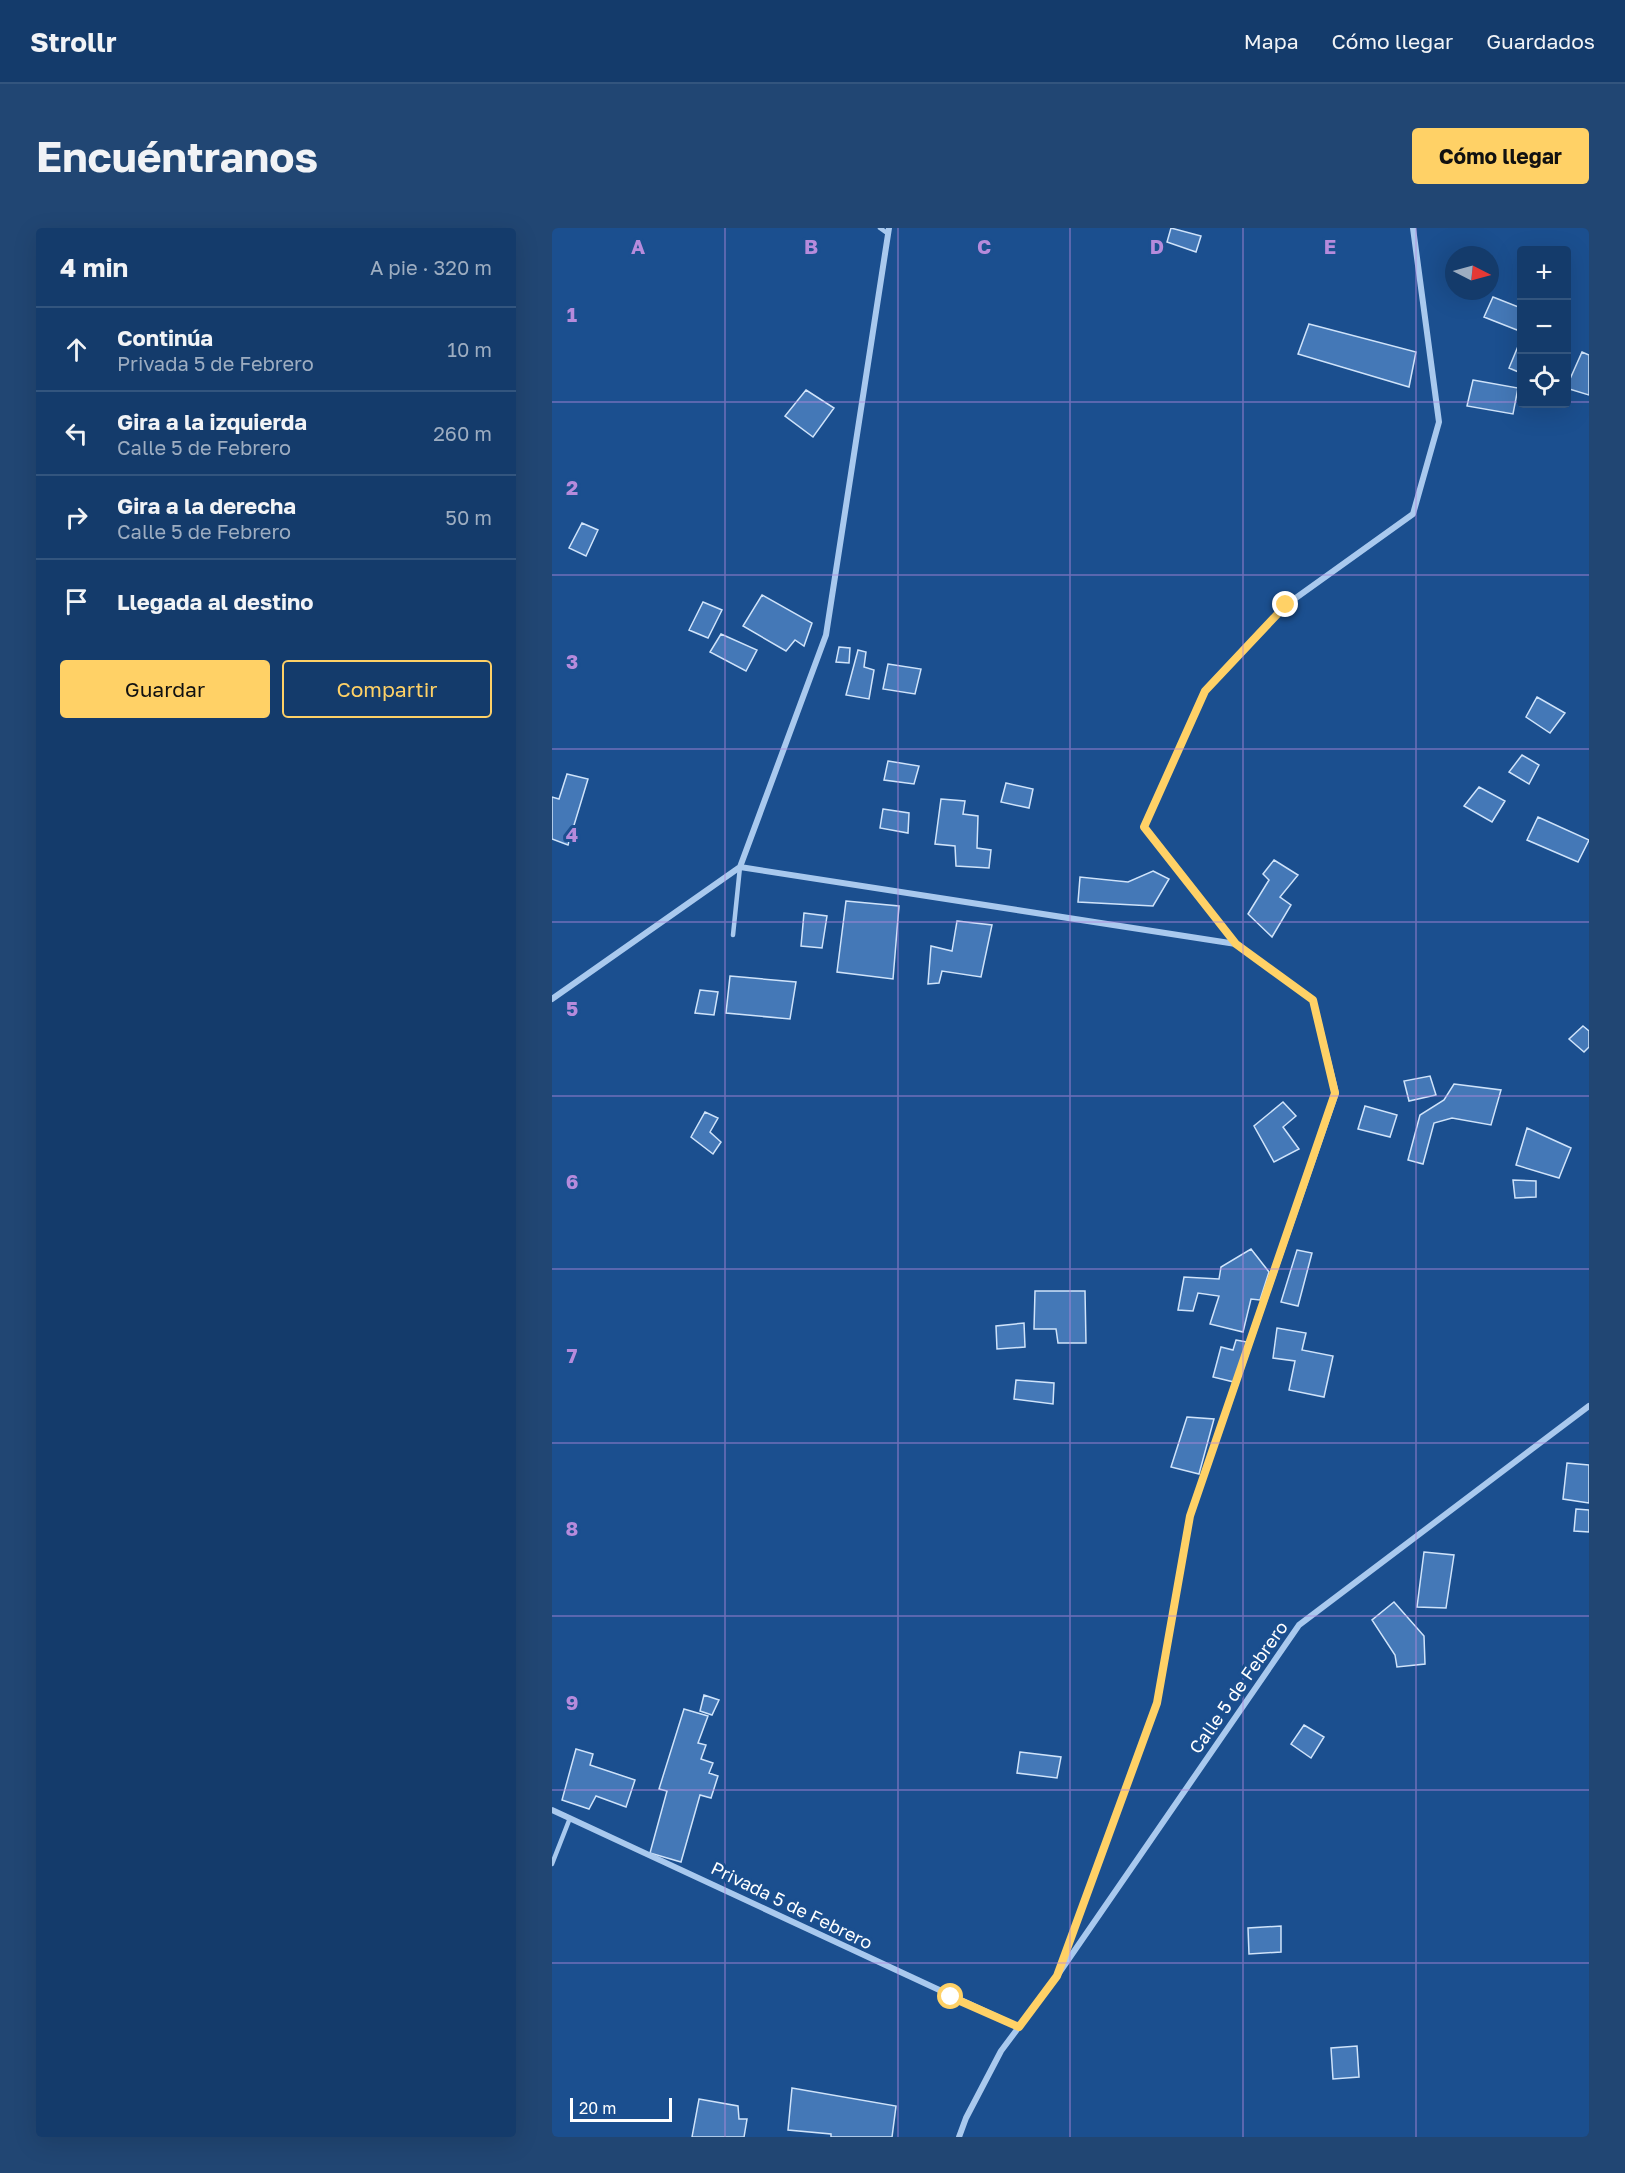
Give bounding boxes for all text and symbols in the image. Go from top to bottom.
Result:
text: Strollr [30,25,117,58]
text: Mapa [1244,28,1299,54]
text: Cómo llegar [1332,28,1453,54]
text: Guardados [1486,28,1595,54]
button: Cómo llegar [1412,128,1589,184]
text: Encuéntranos [36,131,318,181]
text: A [631,234,645,258]
text: B [804,234,818,258]
text: C [977,234,991,258]
text: D [1150,234,1164,258]
text: E [1324,234,1336,258]
north arrow [1445,246,1499,300]
map controls [1517,246,1571,408]
button: + [1517,246,1571,300]
text: 4 min [60,252,128,283]
text: A pie · 320 m [370,255,492,279]
button: − [1517,300,1571,354]
text: 1 [567,302,577,326]
text: Continúa [117,324,213,351]
icon: ahead [60,333,93,366]
text: 10 m [447,337,492,361]
text: Privada 5 de Febrero [117,351,314,375]
button: locate [1517,354,1571,408]
text: Gira a la izquierda [117,408,307,435]
icon: left [60,417,93,450]
text: 260 m [433,421,492,445]
text: Calle 5 de Febrero [117,435,291,459]
text: 2 [566,475,578,499]
text: Gira a la derecha [117,492,296,519]
icon: right [60,501,93,534]
text: 50 m [445,505,492,529]
text: Calle 5 de Febrero [117,519,291,543]
icon: arrive [60,585,93,618]
text: Llegada al destino [117,588,314,615]
route end [1272,591,1298,617]
text: 3 [566,649,578,673]
button: Guardar [60,660,270,718]
button: Compartir [282,660,492,718]
text: 4 [566,822,578,846]
text: 5 [566,996,578,1020]
text: 6 [566,1169,578,1193]
text: 7 [567,1343,578,1367]
text: 8 [566,1516,578,1540]
street label: Calle 5 de Febrero [1184,1617,1292,1757]
text: 9 [566,1690,578,1714]
street label: Privada 5 de Febrero [708,1856,876,1954]
route start [937,1983,963,2009]
scale bar [570,2095,672,2122]
text: 20 m [579,2098,616,2118]

